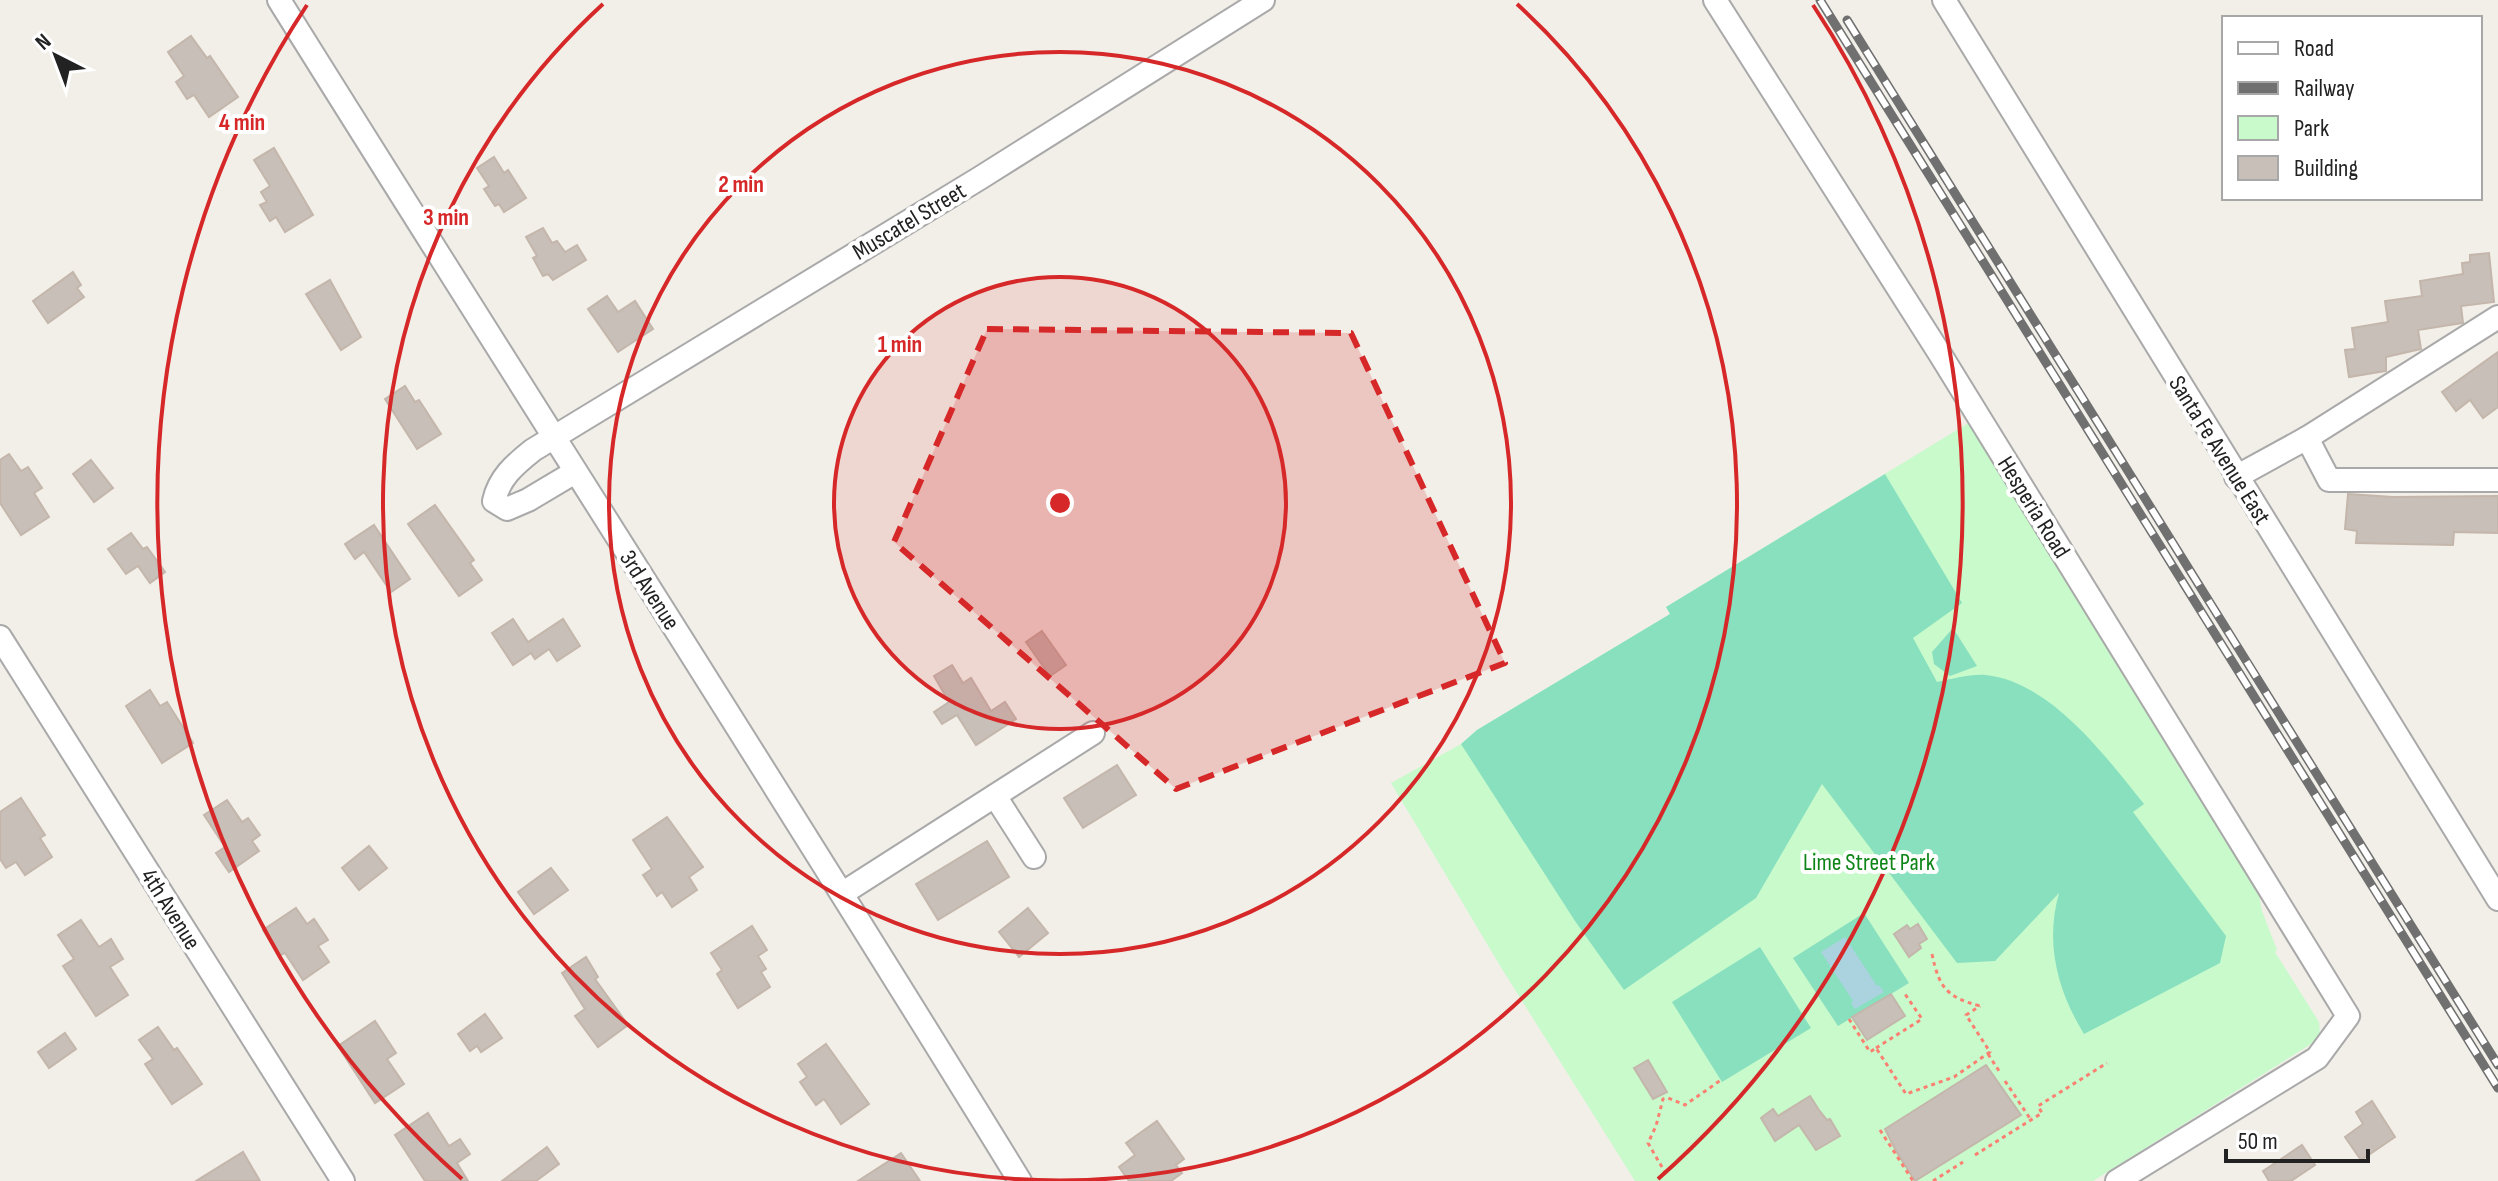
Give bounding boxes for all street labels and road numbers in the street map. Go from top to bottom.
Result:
street label: Muscatel Street [847,176,971,267]
street label: Santa Fe Avenue East [2162,371,2277,530]
street label: Hesperia Road [1991,451,2076,563]
street label: 3rd Avenue [613,545,686,636]
street label: 4th Avenue [134,863,207,955]

